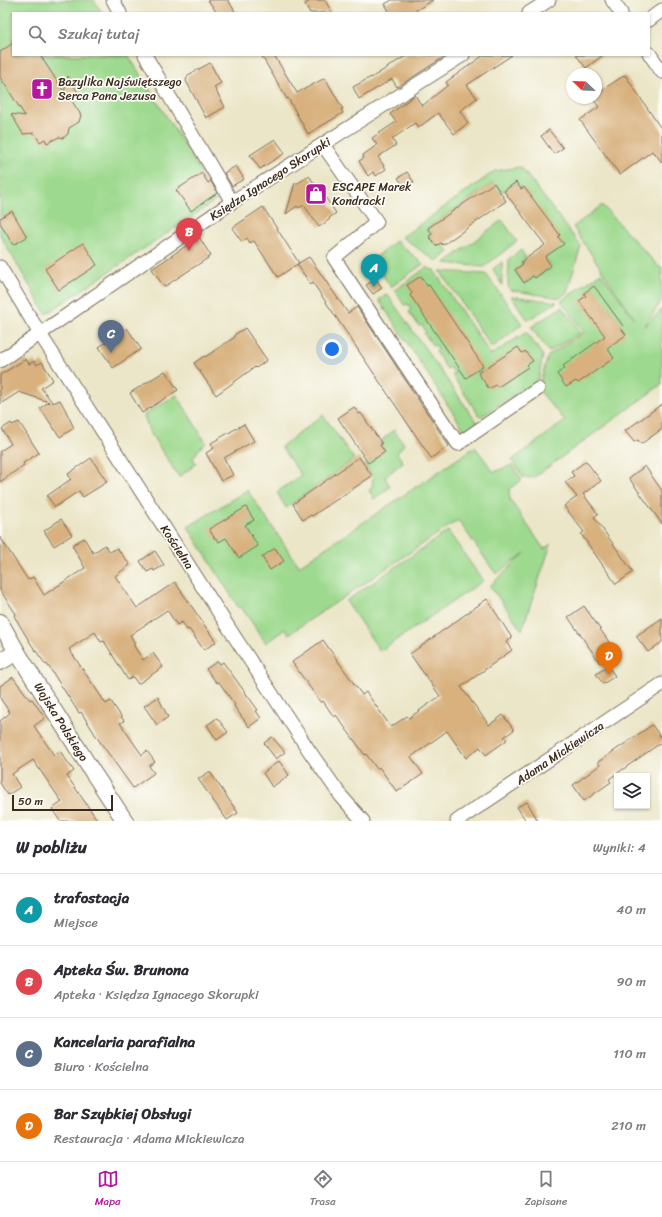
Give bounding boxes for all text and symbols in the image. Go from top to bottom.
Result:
search box [12,12,650,56]
text: Szukaj tutaj [58,21,139,47]
icon: search [26,23,48,45]
north arrow [566,68,602,104]
place label: Bazylika Najświętszego Serca Pana Jezusa [58,71,182,107]
church icon: Bazylika Najświętszego Serca Pana Jezusa [29,76,55,102]
street label: Księdza Ignacego Skorupki [205,131,336,227]
place label: ESCAPE Marek Kondracki [332,176,412,212]
shop icon: ESCAPE Marek Kondracki [303,181,329,207]
pin: B [176,218,202,251]
pin: A [361,254,387,287]
pin: C [98,320,124,353]
your location [322,339,342,359]
street label: Kościelna [154,520,200,574]
pin: D [596,642,622,675]
street label: Wojska Polskiego [28,678,94,766]
street label: Adama Mickiewicza [510,715,609,791]
map controls [614,773,650,809]
button: layers [614,773,650,809]
text: 50 m [18,792,43,811]
scale bar [12,793,113,812]
text: W pobliżu [16,832,87,862]
text: Wyniki: 4 [593,836,646,859]
text: trafostacja [54,885,129,911]
text: A [25,898,33,921]
text: 40 m [616,898,646,921]
text: Miejsce [54,911,98,934]
text: Apteka Św. Brunona [54,957,189,983]
text: B [25,970,33,993]
text: 90 m [616,970,646,993]
text: Apteka · Księdza Ignacego Skorupki [54,983,259,1006]
text: Kancelaria parafialna [54,1029,195,1055]
text: C [25,1042,33,1065]
text: 110 m [613,1042,646,1065]
text: Biuro · Kościelna [54,1055,149,1078]
text: Bar Szybkiej Obsługi [54,1101,191,1127]
text: D [25,1114,33,1137]
text: 210 m [611,1114,646,1137]
text: Restauracja · Adama Mickiewicza [54,1127,244,1150]
tab: Mapa [95,1168,120,1211]
tab: Trasa [310,1168,336,1211]
tab: Zapisane [525,1168,567,1211]

